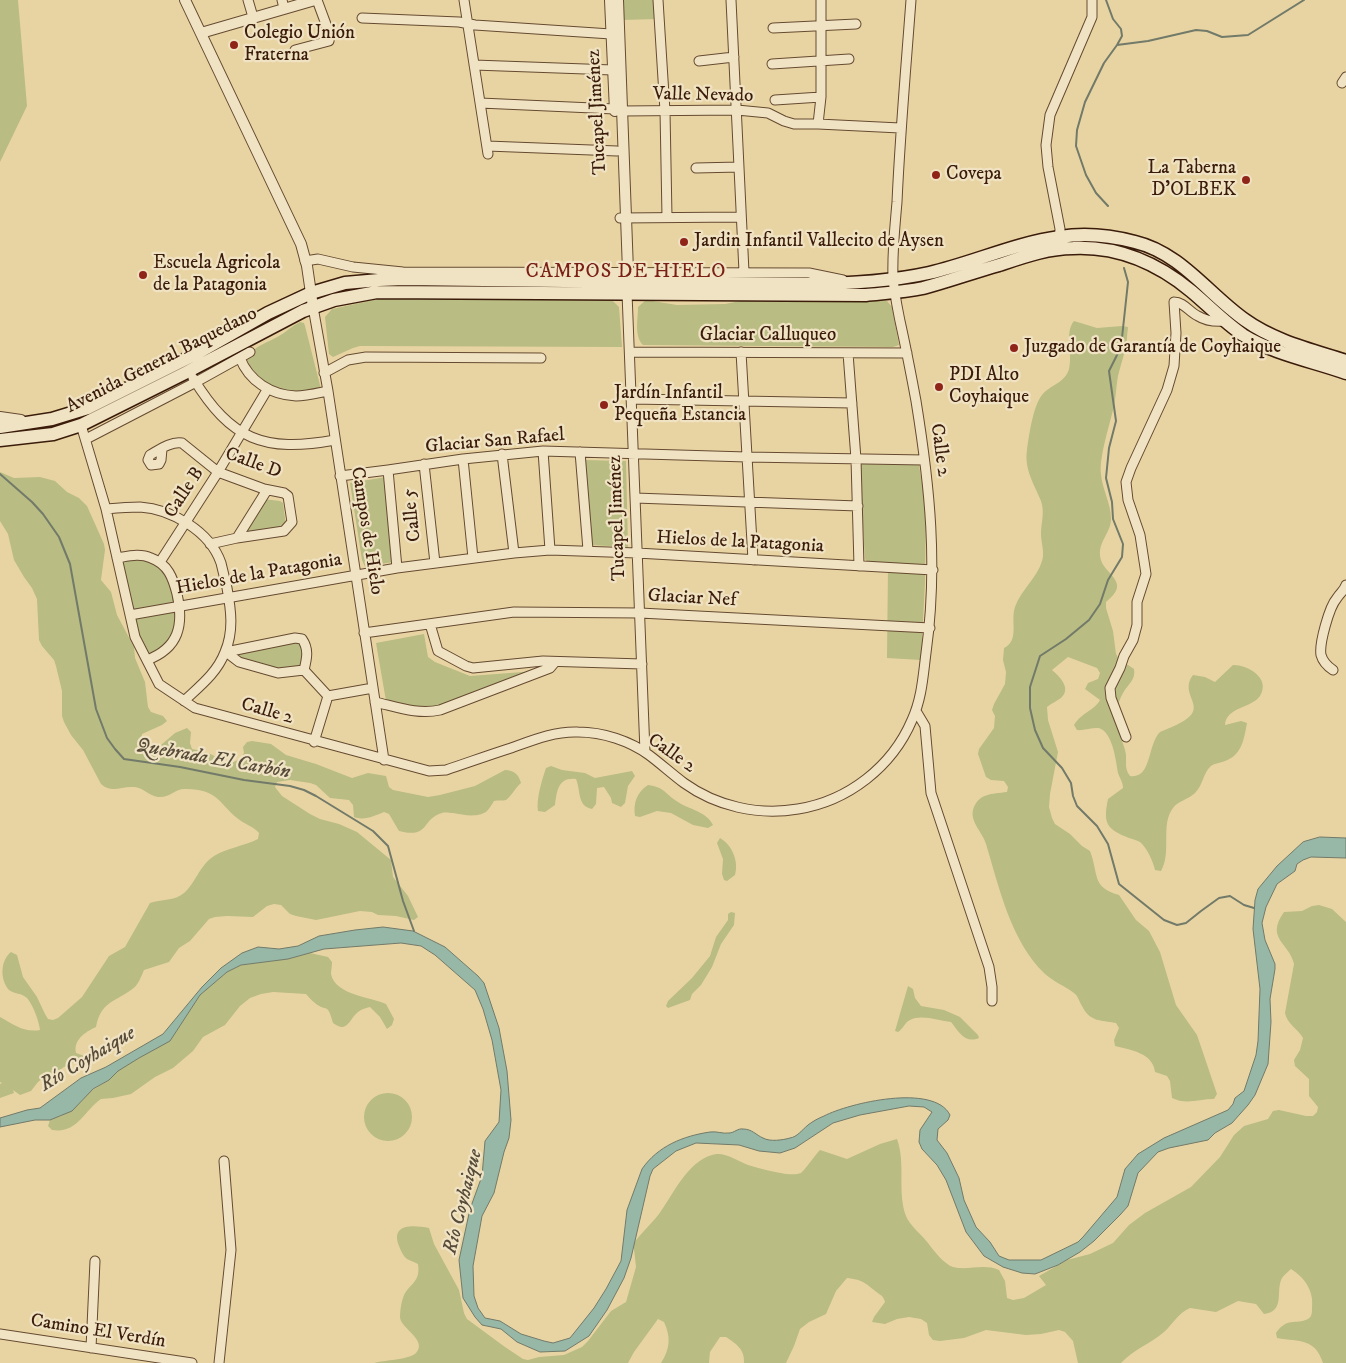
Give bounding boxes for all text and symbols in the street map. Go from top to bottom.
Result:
place label: Colegio Unión Fraterna [244,23,355,67]
marker: Colegio Unión Fraterna [228,39,240,51]
street label: Tucapel Jiménez [583,49,613,175]
street label: Valle Nevado [653,84,753,108]
place label: La Taberna D’OLBEK [1148,158,1236,202]
place label: Covepa [946,164,1002,186]
marker: Covepa [930,169,942,181]
marker: La Taberna D’OLBEK [1240,174,1252,186]
place label: Jardin Infantil Vallecito de Aysen [694,231,944,253]
marker: Jardin Infantil Vallecito de Aysen [678,236,690,248]
place label: Escuela Agricola de la Patagonia [153,253,280,297]
district label: CAMPOS DE HIELO [524,261,728,285]
marker: Escuela Agricola de la Patagonia [137,269,149,281]
street label: Avenida General Baquedano [63,303,261,419]
street label: Glaciar Calluqueo [700,325,836,347]
place label: Juzgado de Garantía de Coyhaique [1024,337,1281,359]
marker: Juzgado de Garantía de Coyhaique [1008,342,1020,354]
place label: PDI Alto Coyhaique [949,365,1029,409]
marker: PDI Alto Coyhaique [933,381,945,393]
place label: Jardín Infantil Pequeña Estancia [614,383,746,427]
marker: Jardín Infantil Pequeña Estancia [598,399,610,411]
street label: Calle 2 [924,422,954,478]
street label: Glaciar San Rafael [424,425,566,459]
street label: Calle D [222,443,284,485]
street label: Tucapel Jiménez [604,455,632,581]
street label: Calle B [160,463,210,523]
street label: Campos de Hielo [345,465,387,597]
street label: Calle 5 [399,487,427,543]
street label: Hielos de la Patagonia [656,527,824,559]
street label: Hielos de la Patagonia [174,549,344,601]
street label: Glaciar Nef [647,585,737,613]
street label: Calle 2 [238,694,296,730]
street label: Calle 2 [643,729,699,779]
water label: Quebrada El Carbón [134,735,292,785]
water label: Río Coyhaique [36,1022,140,1098]
water label: Río Coyhaique [439,1147,489,1257]
street label: Camino El Verdín [29,1310,167,1354]

